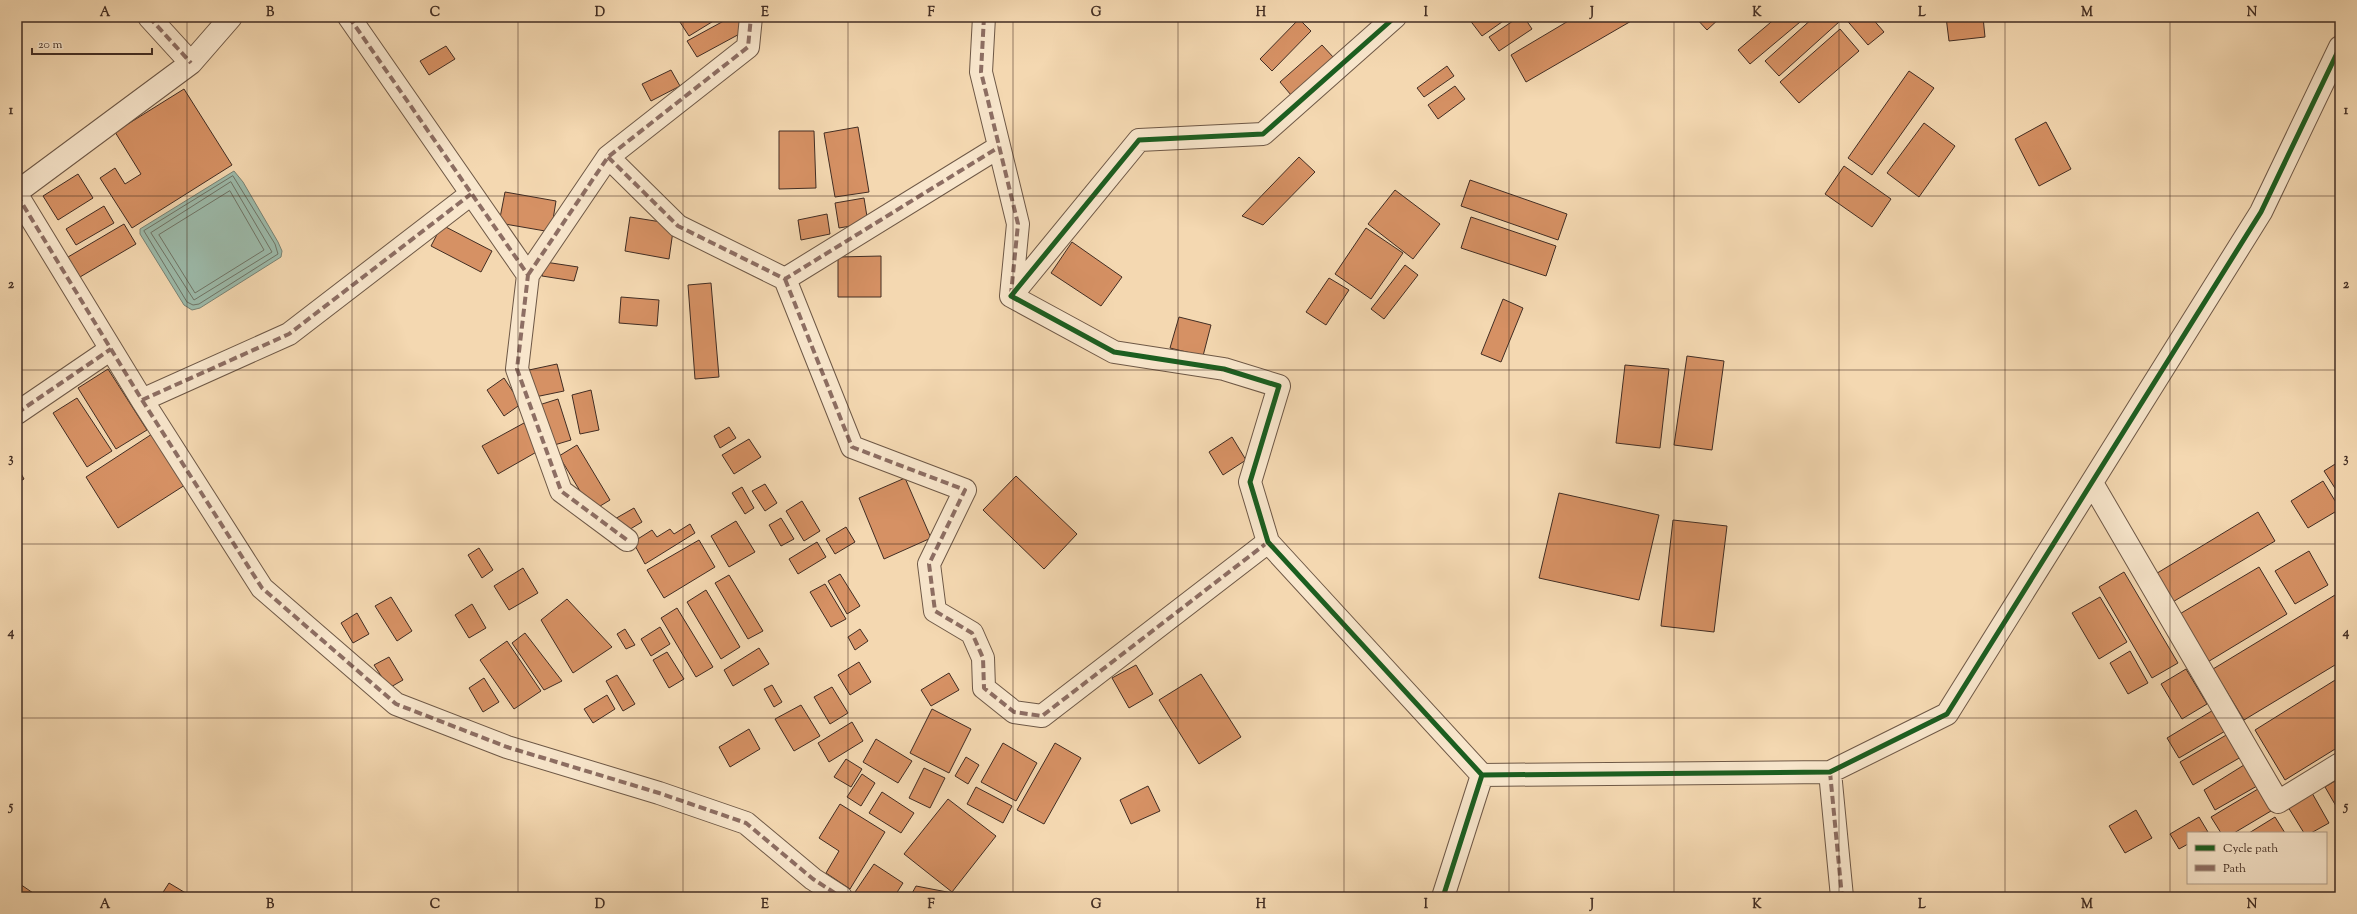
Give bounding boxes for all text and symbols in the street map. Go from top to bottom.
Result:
text: A [100,4,111,22]
text: B [266,4,275,22]
text: C [430,4,440,22]
text: D [595,4,605,22]
text: E [761,4,769,22]
text: F [927,4,935,22]
text: G [1091,4,1102,22]
text: H [1256,4,1267,22]
text: I [1424,4,1429,22]
text: J [1589,4,1594,22]
text: K [1752,4,1762,22]
text: L [1918,4,1926,22]
text: M [2081,4,2093,22]
text: N [2247,4,2258,22]
scale bar [32,30,152,56]
text: 20 m [38,36,63,54]
text: 1 [9,102,14,120]
text: 1 [2344,102,2349,120]
text: 2 [8,276,15,294]
text: 2 [2343,276,2350,294]
text: 3 [8,450,14,468]
text: 3 [2343,450,2349,468]
text: 4 [7,624,15,642]
text: 4 [2342,624,2350,642]
text: 5 [8,798,14,816]
text: 5 [2343,798,2349,816]
legend [2187,832,2327,884]
text: Cycle path [2223,840,2278,858]
text: Path [2223,860,2246,878]
text: A [100,896,111,914]
text: B [266,896,275,914]
text: C [430,896,440,914]
text: D [595,896,605,914]
text: E [761,896,769,914]
text: F [927,896,935,914]
text: G [1091,896,1102,914]
text: H [1256,896,1267,914]
text: I [1424,896,1429,914]
text: J [1589,896,1594,914]
text: K [1752,896,1762,914]
text: L [1918,896,1926,914]
text: M [2081,896,2093,914]
text: N [2247,896,2258,914]

